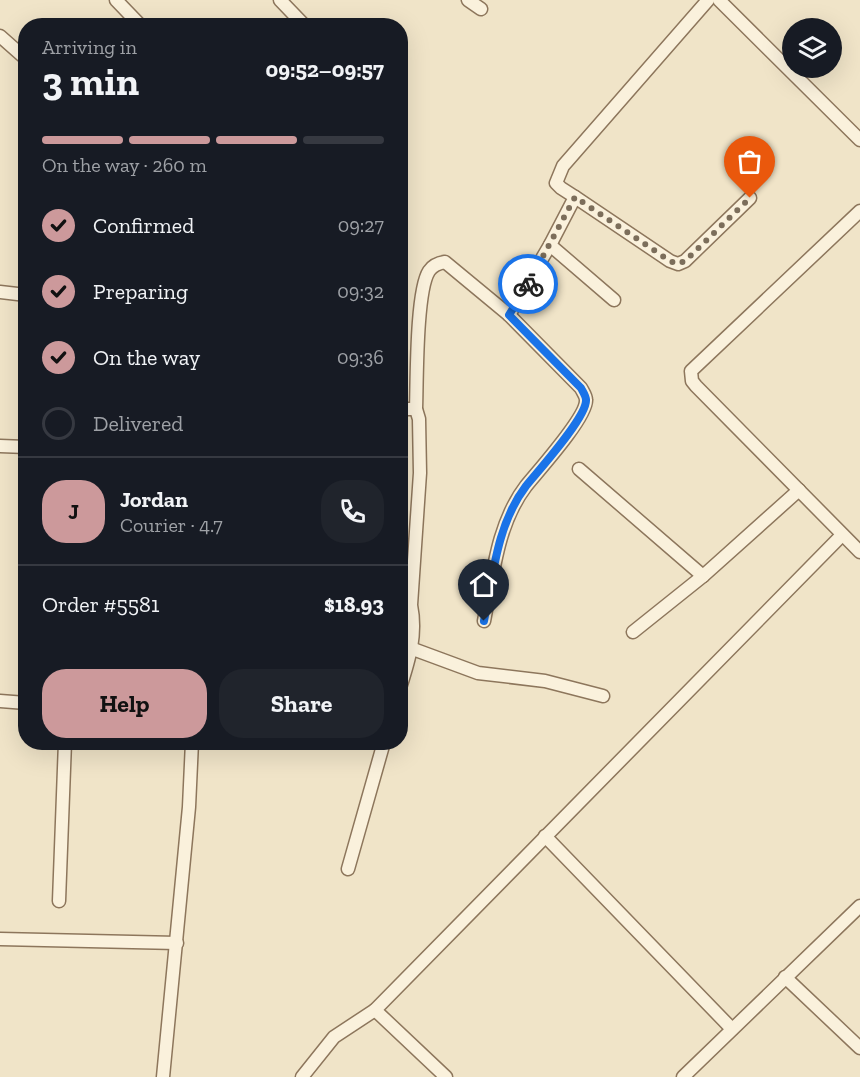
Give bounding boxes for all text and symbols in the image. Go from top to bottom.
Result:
map controls [782,18,842,78]
button: layers [782,18,842,78]
text: Arriving in [42,35,137,59]
text: 09:52–09:57 [266,56,384,83]
text: 3 min [42,58,139,105]
pin [724,136,775,198]
icon: bag [733,145,766,178]
text: On the way · 260 m [42,153,207,177]
icon: check [42,209,75,242]
text: Confirmed [93,212,194,239]
text: 09:27 [338,213,384,237]
courier [498,254,558,314]
icon: bike [512,268,545,301]
icon: check [42,275,75,308]
text: Preparing [93,278,188,305]
text: 09:32 [337,279,384,303]
icon: check [42,341,75,374]
text: On the way [93,344,200,371]
text: 09:36 [337,345,384,369]
text: Delivered [93,410,183,437]
button: phone [321,480,384,543]
text: Jordan [120,486,188,513]
text: J [68,498,79,525]
text: Courier · 4.7 [120,513,223,537]
pin [458,559,509,621]
icon: home [467,568,500,601]
text: Order #5581 [42,591,159,618]
text: $18.93 [324,591,384,618]
button: Help [42,669,207,738]
button: Share [219,669,384,738]

